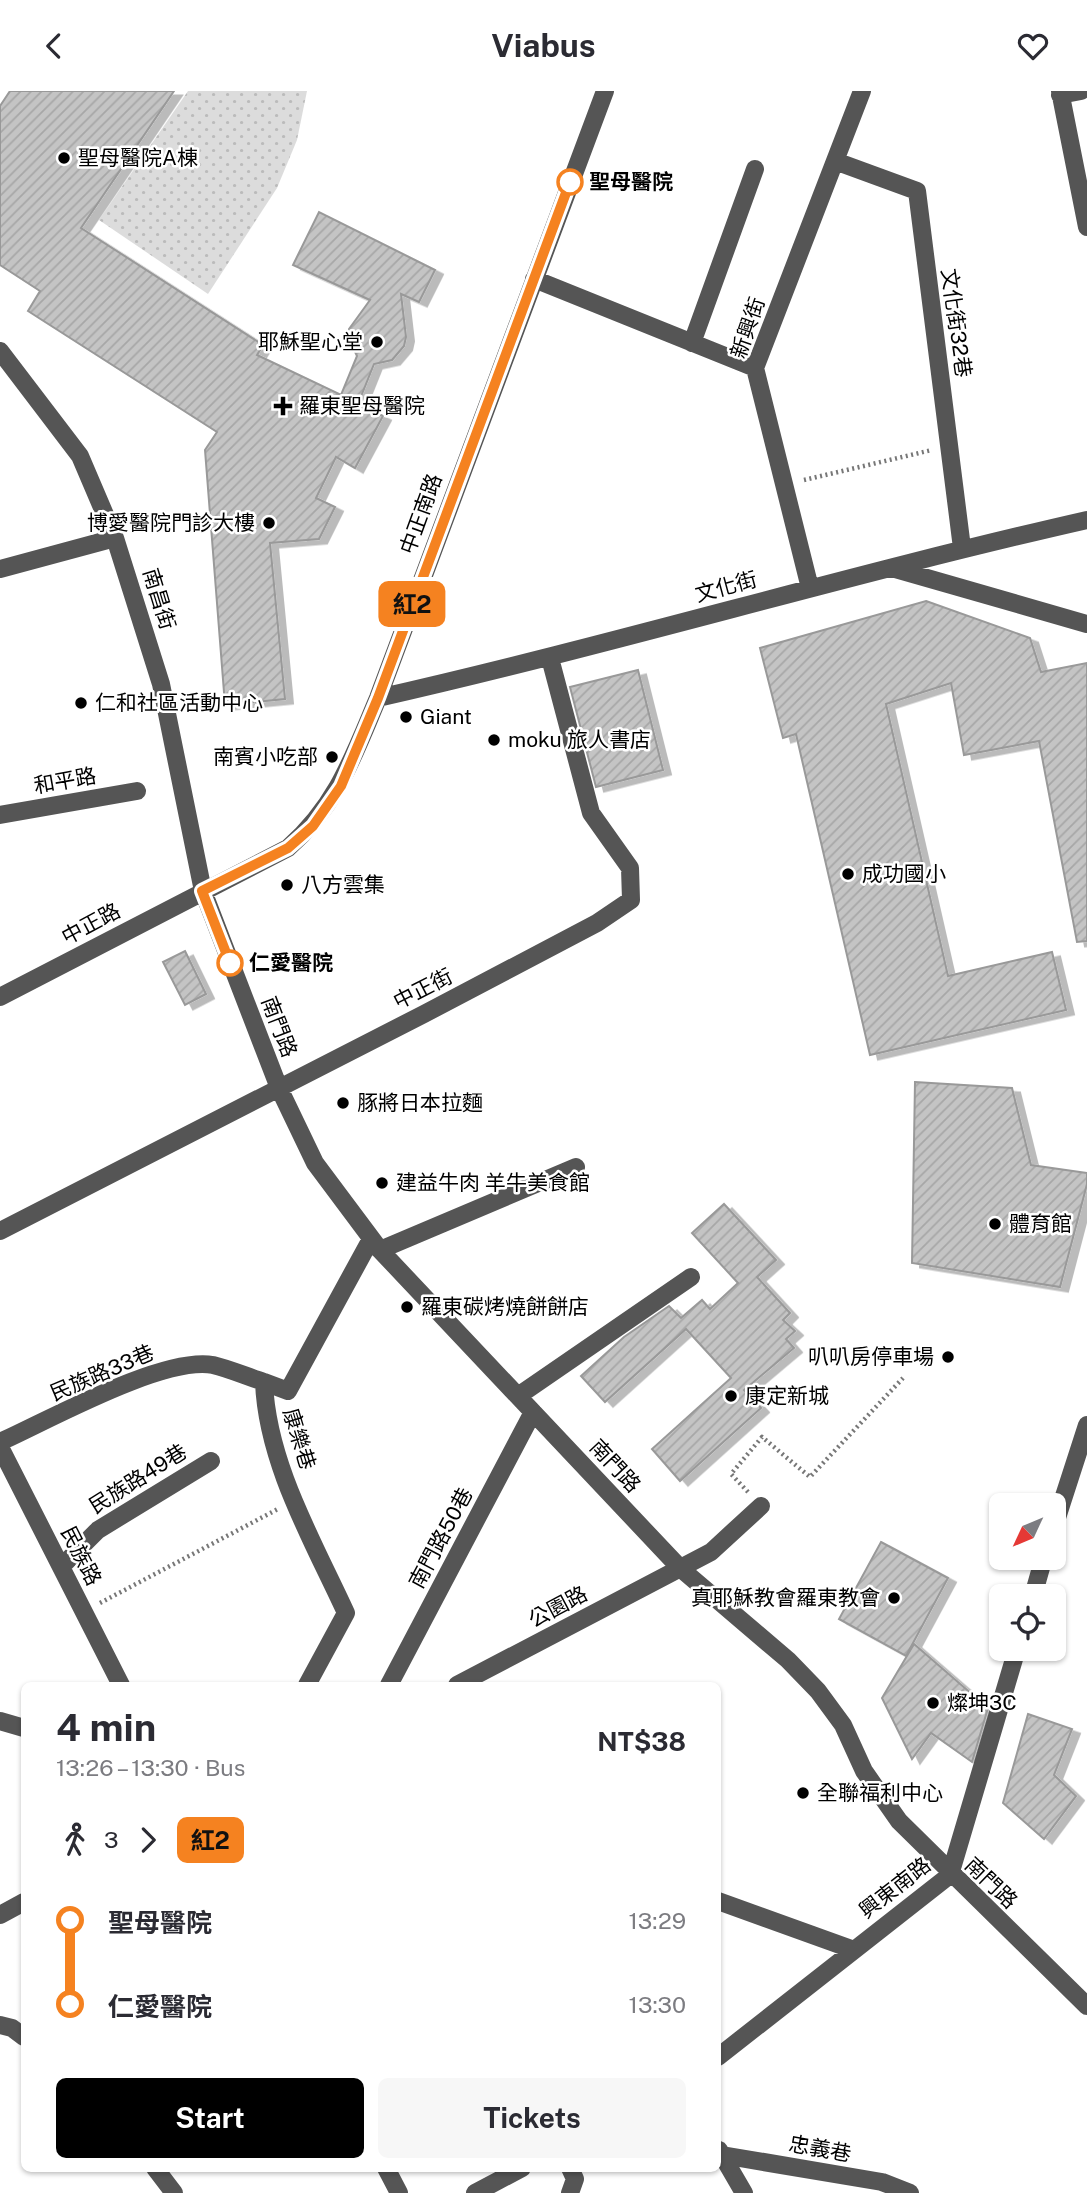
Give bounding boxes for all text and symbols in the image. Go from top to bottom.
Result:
icon: back [35,27,73,65]
text: Viabus [491,27,596,64]
icon: heart [1014,27,1052,65]
place label: 聖母醫院A棟 [78,145,198,170]
marker: 聖母醫院A棟 [56,150,72,166]
marker: 聖母醫院 [557,169,583,195]
place label: 聖母醫院 [589,169,673,194]
street label: 文化街32巷 [936,267,977,379]
street label: 新興街 [725,294,770,362]
place label: 耶穌聖心堂 [258,329,363,354]
marker: 耶穌聖心堂 [369,334,385,350]
place label: 羅東聖母醫院 [299,393,425,418]
marker: 羅東聖母醫院 [273,396,293,416]
street label: 中正南路 [394,470,447,558]
place label: 博愛醫院門診大樓 [87,510,255,535]
marker: 博愛醫院門診大樓 [261,515,277,531]
street label: 南昌街 [138,565,181,633]
street label: 文化街 [692,566,760,607]
line badge: 紅2 [380,581,444,627]
text: 紅2 [392,590,432,618]
place label: 仁和社區活動中心 [95,690,263,715]
marker: 仁和社區活動中心 [73,695,89,711]
place label: Giant [420,704,472,729]
marker: Giant [398,709,414,725]
place label: moku 旅人書店 [508,727,651,752]
marker: moku 旅人書店 [486,732,502,748]
place label: 南賓小吃部 [213,744,318,769]
marker: 南賓小吃部 [324,749,340,765]
street label: 和平路 [32,763,98,798]
place label: 成功國小 [862,861,946,886]
marker: 成功國小 [840,866,856,882]
place label: 八方雲集 [301,872,385,897]
marker: 八方雲集 [279,877,295,893]
street label: 中正路 [57,898,124,949]
marker: 仁愛醫院 [217,950,243,976]
place label: 仁愛醫院 [249,950,333,975]
street label: 中正街 [389,963,457,1014]
street label: 南門路 [257,993,302,1061]
place label: 豚將日本拉麵 [357,1090,483,1115]
marker: 豚將日本拉麵 [335,1095,351,1111]
place label: 建益牛肉 羊牛美食館 [396,1170,590,1195]
marker: 建益牛肉 羊牛美食館 [374,1175,390,1191]
place label: 體育館 [1009,1211,1072,1236]
marker: 體育館 [987,1216,1003,1232]
place label: 羅東碳烤燒餅餅店 [421,1294,589,1319]
marker: 羅東碳烤燒餅餅店 [399,1299,415,1315]
street label: 民族路33巷 [46,1339,157,1406]
place label: 叭叭房停車場 [808,1344,934,1369]
marker: 叭叭房停車場 [940,1349,956,1365]
place label: 康定新城 [745,1383,829,1408]
marker: 康定新城 [723,1388,739,1404]
street label: 康樂巷 [278,1405,321,1473]
street label: 南門路 [585,1434,646,1497]
street label: 民族路49巷 [84,1439,191,1518]
street label: 南門路50巷 [404,1483,477,1592]
north arrow [989,1493,1066,1570]
map controls [989,1493,1066,1661]
street label: 民族路 [56,1522,107,1590]
street label: 公園路 [524,1581,591,1632]
button: locate [989,1584,1066,1661]
place label: 真耶穌教會羅東教會 [691,1585,880,1610]
marker: 真耶穌教會羅東教會 [886,1590,902,1606]
place label: 燦坤3C [947,1690,1017,1715]
marker: 燦坤3C [925,1695,941,1711]
text: 4 min [56,1705,156,1750]
text: NT$38 [597,1726,686,1757]
text: 13:26 – 13:30 · Bus [56,1754,245,1781]
place label: 全聯福利中心 [817,1780,943,1805]
marker: 全聯福利中心 [795,1785,811,1801]
icon: walk [56,1821,94,1859]
icon: forward [129,1821,167,1859]
text: 3 [104,1826,119,1853]
text: 紅2 [191,1826,230,1854]
street label: 興東南路 [854,1852,935,1923]
street label: 南門路 [960,1852,1023,1914]
text: 聖母醫院 [108,1907,212,1938]
text: 13:29 [628,1907,686,1934]
text: 仁愛醫院 [108,1991,212,2022]
text: 13:30 [629,1991,686,2018]
button: Start [56,2078,364,2158]
button: Tickets [378,2078,686,2158]
street label: 忠義巷 [787,2131,853,2166]

